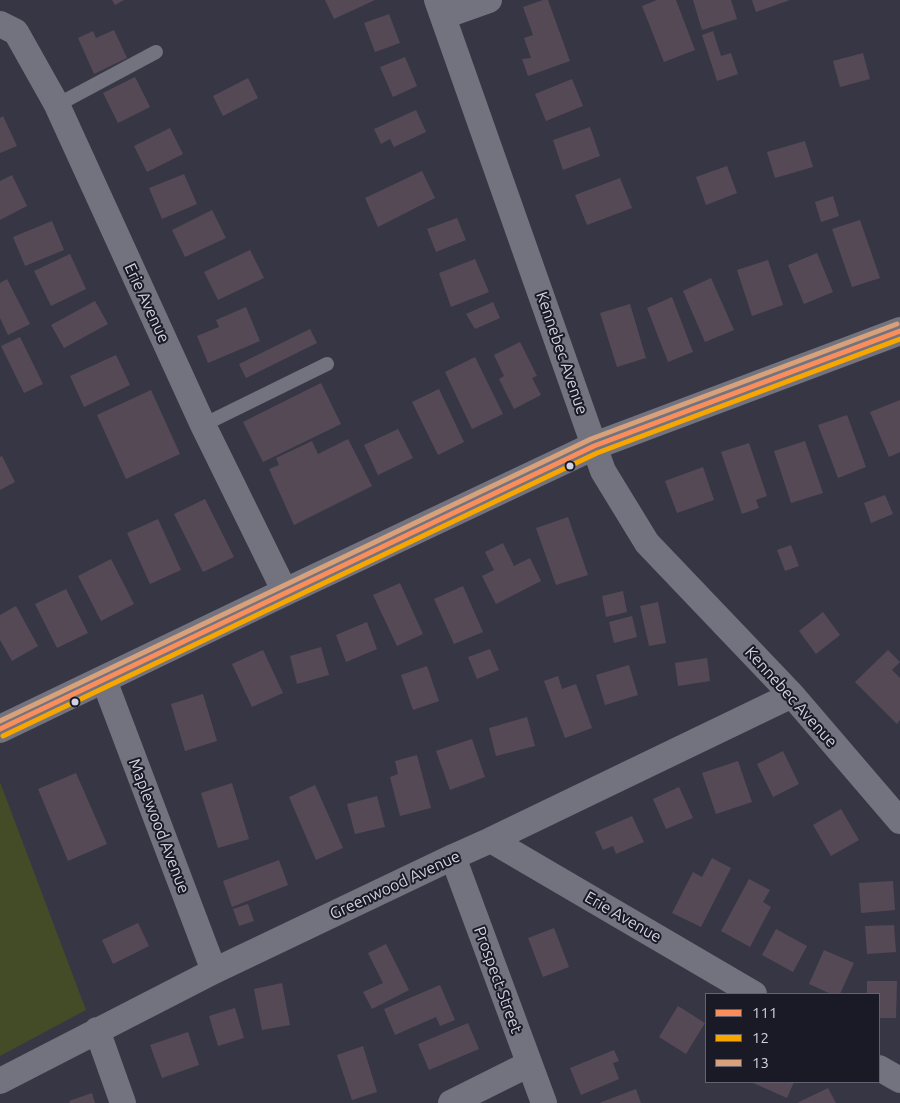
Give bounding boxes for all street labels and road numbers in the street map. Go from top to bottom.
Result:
street label: Erie Avenue [120,260,174,346]
street label: Kennebec Avenue [532,289,592,417]
street label: Kennebec Avenue [741,643,841,751]
street label: Maplewood Avenue [124,756,194,896]
street label: Greenwood Avenue [327,846,463,924]
street label: Erie Avenue [581,887,665,947]
street label: Prospect Street [470,924,526,1036]

